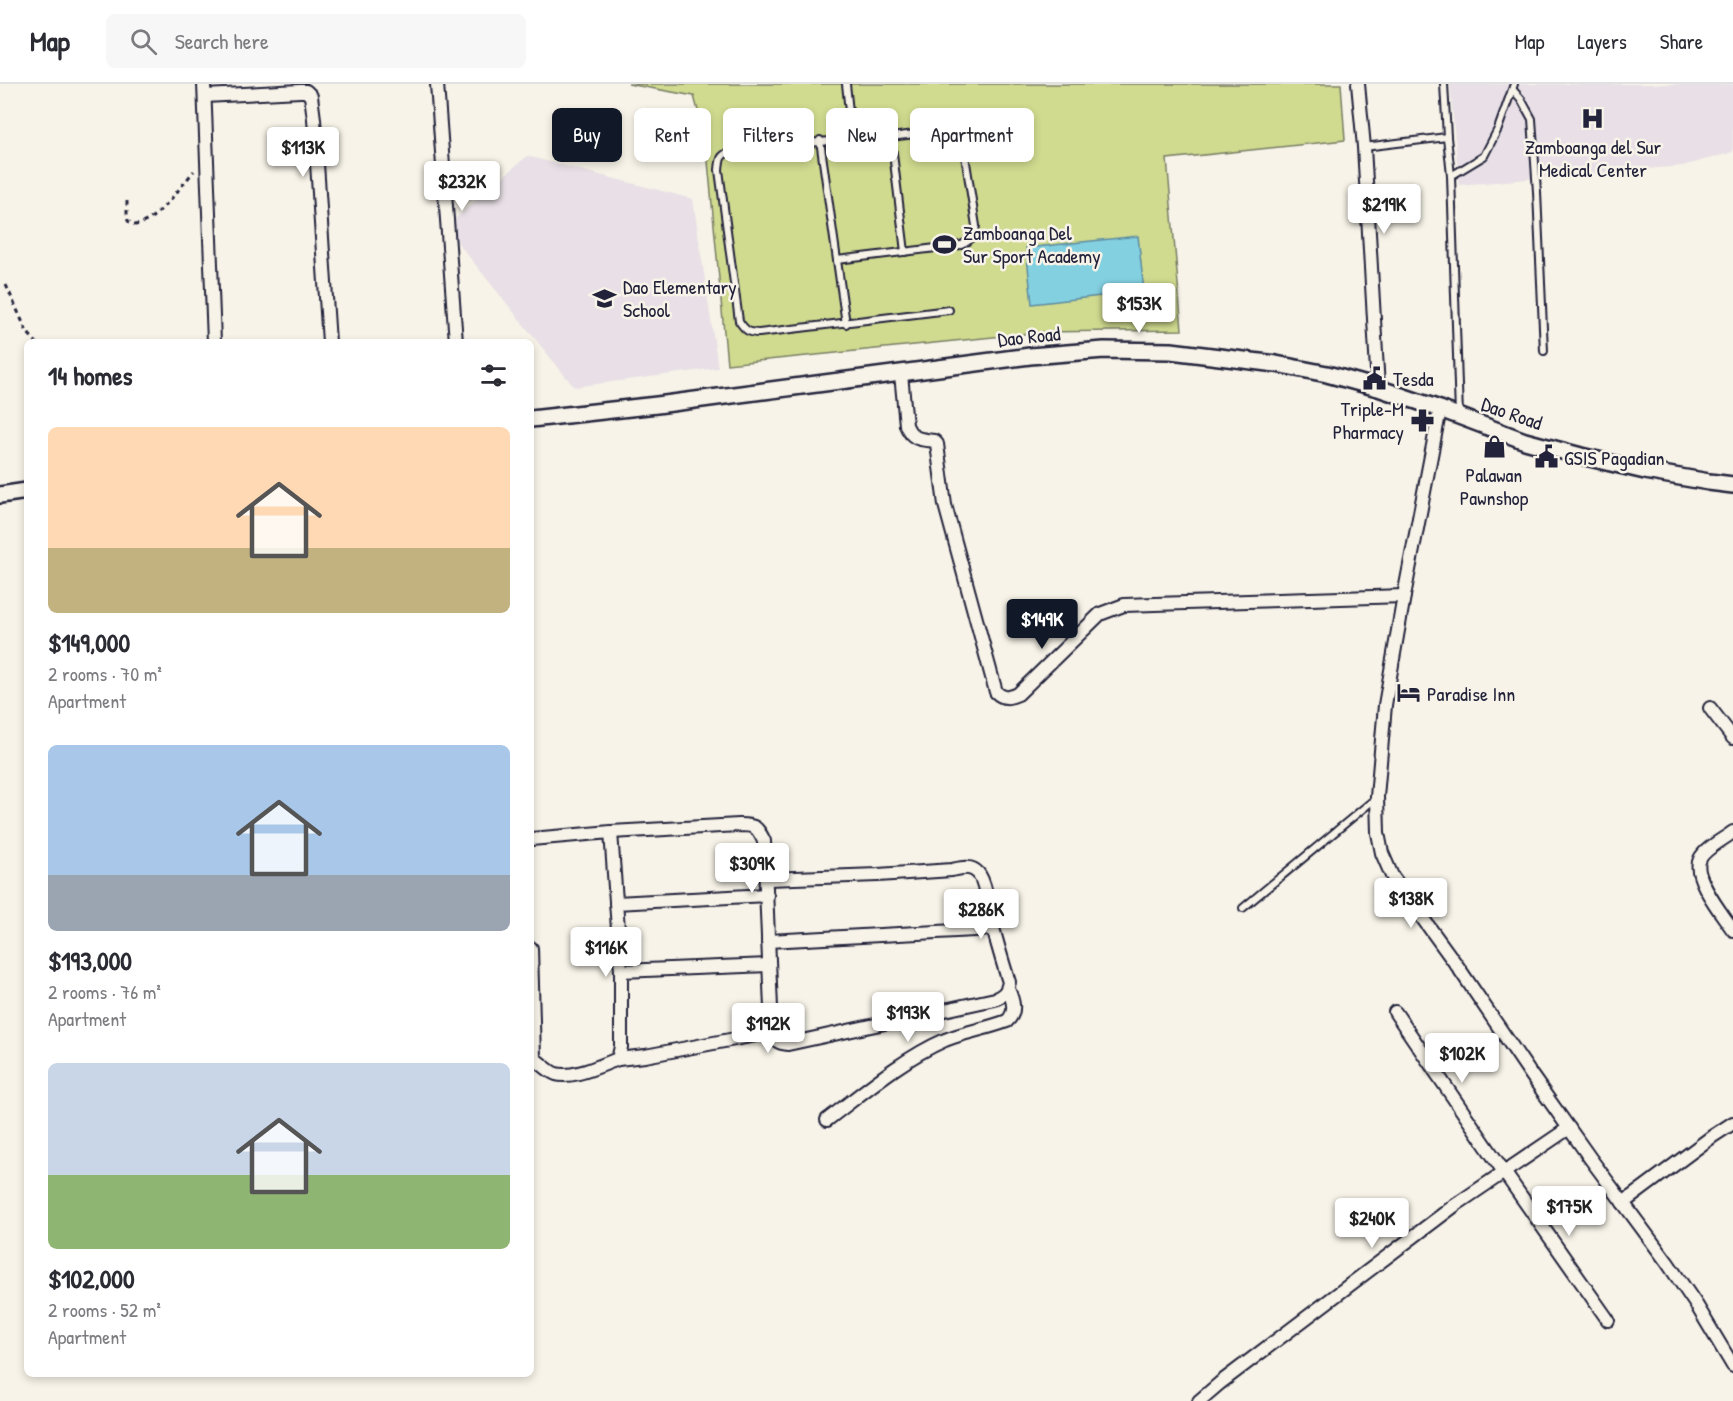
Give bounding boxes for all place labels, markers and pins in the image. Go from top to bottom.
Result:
hospital icon: Zamboanga del Sur Medical Center [1580,105,1606,131]
pin: $113K [261,127,345,178]
place label: Zamboanga del Sur Medical Center [1525,133,1662,183]
pin: $232K [420,161,504,212]
pin: $219K [1342,184,1426,235]
place label: Zamboanga Del Sur Sport Academy [963,219,1101,269]
sports icon: Zamboanga Del Sur Sport Academy [932,231,958,257]
place label: Dao Elementary School [623,273,737,323]
pin: $153K [1097,283,1181,334]
school or university icon: Dao Elementary School [592,285,618,311]
public building icon: Tesda [1362,365,1388,391]
place label: Tesda [1393,365,1434,392]
place label: Triple-M Pharmacy [1333,395,1404,445]
pharmacy icon: Triple-M Pharmacy [1409,407,1435,433]
shop icon: Palawan Pawnshop [1481,434,1507,460]
public building icon: GSIS Pagadian [1533,444,1559,470]
place label: GSIS Pagadian [1564,444,1665,471]
place label: Palawan Pawnshop [1460,461,1529,511]
pin: $149K [1000,599,1084,650]
hotel icon: Paradise Inn [1396,680,1422,706]
place label: Paradise Inn [1427,680,1515,707]
pin: $309K [710,843,794,894]
pin: $138K [1369,878,1453,929]
pin: $286K [939,889,1023,940]
pin: $116K [564,927,648,978]
pin: $193K [866,992,950,1043]
pin: $192K [726,1003,810,1054]
pin: $102K [1420,1033,1504,1084]
pin: $175K [1527,1186,1611,1237]
pin: $240K [1330,1198,1414,1249]

